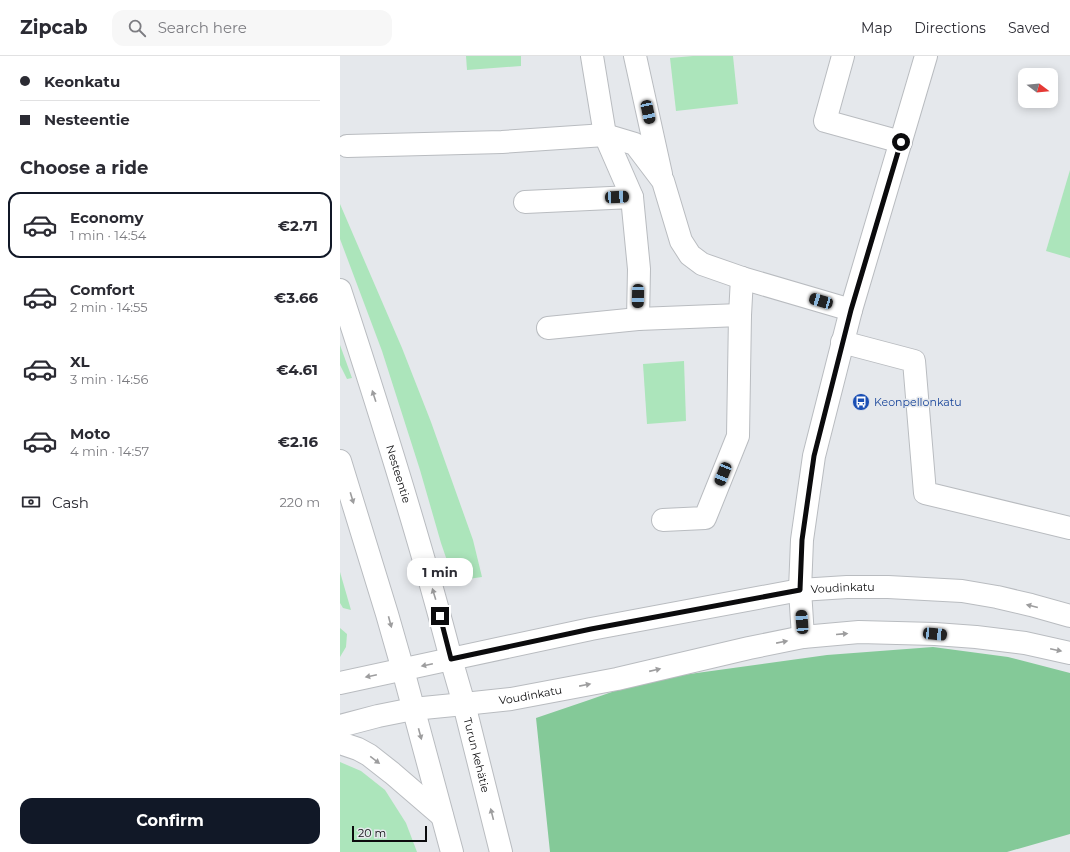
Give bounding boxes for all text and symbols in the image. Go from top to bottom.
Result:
search box [112,10,392,46]
text: Zipcab [20,16,88,39]
icon: search [126,17,148,39]
text: Search here [158,18,247,37]
text: Map [861,19,892,37]
text: Directions [914,19,986,37]
text: Saved [1008,19,1050,37]
north arrow [1018,68,1058,108]
map controls [1018,68,1058,108]
text: Keonkatu [44,72,120,91]
car [640,99,656,125]
text: Nesteentie [44,110,130,129]
route start [892,133,910,151]
text: Choose a ride [20,157,148,179]
car [605,190,629,204]
icon: car [22,207,58,243]
text: Economy [70,208,143,227]
text: €2.71 [278,216,318,235]
text: 1 min · 14:54 [70,227,146,243]
icon: car [22,279,58,315]
text: Comfort [70,280,135,299]
car [632,284,644,308]
text: €3.66 [274,288,318,307]
car [808,292,834,310]
text: 2 min · 14:55 [70,299,148,315]
icon: car [22,351,58,387]
text: XL [70,352,89,371]
text: €4.61 [276,360,318,379]
text: 3 min · 14:56 [70,371,148,387]
one-way arrow [371,390,377,402]
bus stop icon: Keonpellonkatu [851,392,871,412]
place label: Keonpellonkatu [874,395,962,409]
icon: car [22,423,58,459]
text: Moto [70,424,110,443]
text: €2.16 [278,432,318,451]
text: 4 min · 14:57 [70,443,149,459]
street label: Nesteentie [383,443,414,505]
car [713,461,733,487]
icon: cash [20,491,42,513]
one-way arrow [349,492,355,504]
text: Cash [52,493,89,512]
text: 220 m [279,494,320,510]
callout: 1 min [407,558,473,586]
text: 1 min [422,564,458,580]
street label: Voudinkatu [810,580,875,596]
one-way arrow [431,588,437,600]
one-way arrow [1026,602,1039,608]
route end [431,607,449,625]
car [795,610,809,634]
one-way arrow [387,616,393,628]
car [923,627,947,641]
one-way arrow [836,631,848,637]
one-way arrow [775,638,788,644]
one-way arrow [1050,647,1062,653]
one-way arrow [421,662,433,668]
one-way arrow [649,667,661,673]
one-way arrow [365,674,377,680]
one-way arrow [579,682,591,688]
street label: Voudinkatu [498,683,563,707]
street label: Turun kehätie [461,716,493,794]
one-way arrow [417,729,423,741]
one-way arrow [370,755,380,763]
button: Confirm [20,798,320,844]
one-way arrow [488,808,494,820]
scale bar [352,824,427,843]
text: 20 m [358,826,386,840]

